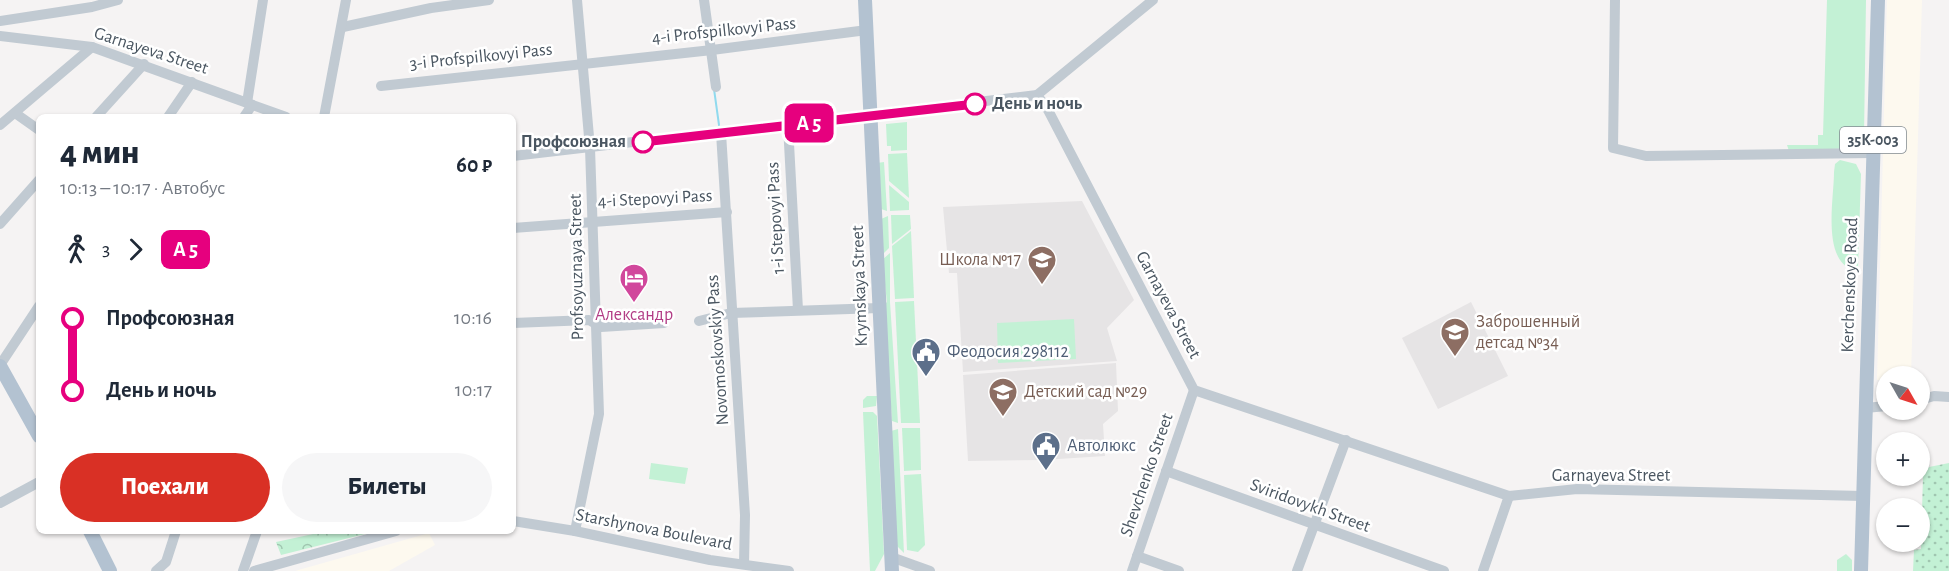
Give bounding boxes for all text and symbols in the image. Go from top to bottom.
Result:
street label: 4-i Profspilkovyi Pass [651,14,797,48]
street label: Garnayeva Street [92,24,210,78]
street label: 3-i Profspilkovyi Pass [409,41,553,73]
marker: День и ночь [964,93,986,115]
place label: День и ночь [992,95,1083,113]
line badge: A 5 [774,104,844,142]
text: A 5 [797,113,821,134]
road number: 35К-003 [1840,127,1906,153]
marker: Профсоюзная [632,131,654,153]
place label: Профсоюзная [521,133,626,151]
text: 4 мин [60,137,140,170]
text: 60 ₽ [456,154,492,176]
street label: 1-i Stepovyi Pass [764,161,788,275]
text: 10:13 – 10:17 · Автобус [60,178,225,198]
street label: 4-i Stepovyi Pass [597,187,713,211]
street label: Profsoyuznaya Street [567,193,587,341]
street label: Kerchenskoye Road [1839,217,1861,353]
street label: Krymskaya Street [849,225,871,347]
icon: walk [60,233,93,266]
icon: forward [119,233,152,266]
text: 3 [102,239,110,259]
text: A 5 [173,239,198,260]
school or university icon: Школа №17 [1026,244,1058,286]
street label: Garnayeva Street [1132,248,1204,362]
place label: Школа №17 [939,251,1021,269]
hotel icon: Александр [618,262,650,304]
street label: Novomoskovskiy Pass [704,274,732,426]
place label: Александр [595,306,673,324]
text: Профсоюзная [106,307,235,329]
text: 10:16 [454,308,492,328]
place label: Заброшенный детсад №34 [1476,312,1580,352]
school or university icon: Заброшенный детсад №34 [1439,316,1471,358]
public building icon: Феодосия 298112 [910,336,942,378]
place label: Феодосия 298112 [947,343,1069,361]
north arrow [1876,366,1930,420]
map controls [1876,366,1930,552]
school or university icon: Детский сад №29 [987,376,1019,418]
text: День и ночь [106,379,216,401]
text: 10:17 [455,380,492,400]
place label: Детский сад №29 [1024,383,1147,401]
street label: Shevchenko Street [1117,411,1177,539]
public building icon: Автолюкс [1030,430,1062,472]
button: + [1876,432,1930,486]
place label: Автолюкс [1067,437,1136,455]
button: Поехали [60,453,270,522]
button: Билеты [282,453,492,522]
street label: Garnayeva Street [1552,467,1671,485]
street label: Sviridovykh Street [1248,476,1373,536]
button: − [1876,498,1930,552]
street label: Starshynova Boulevard [574,506,734,554]

